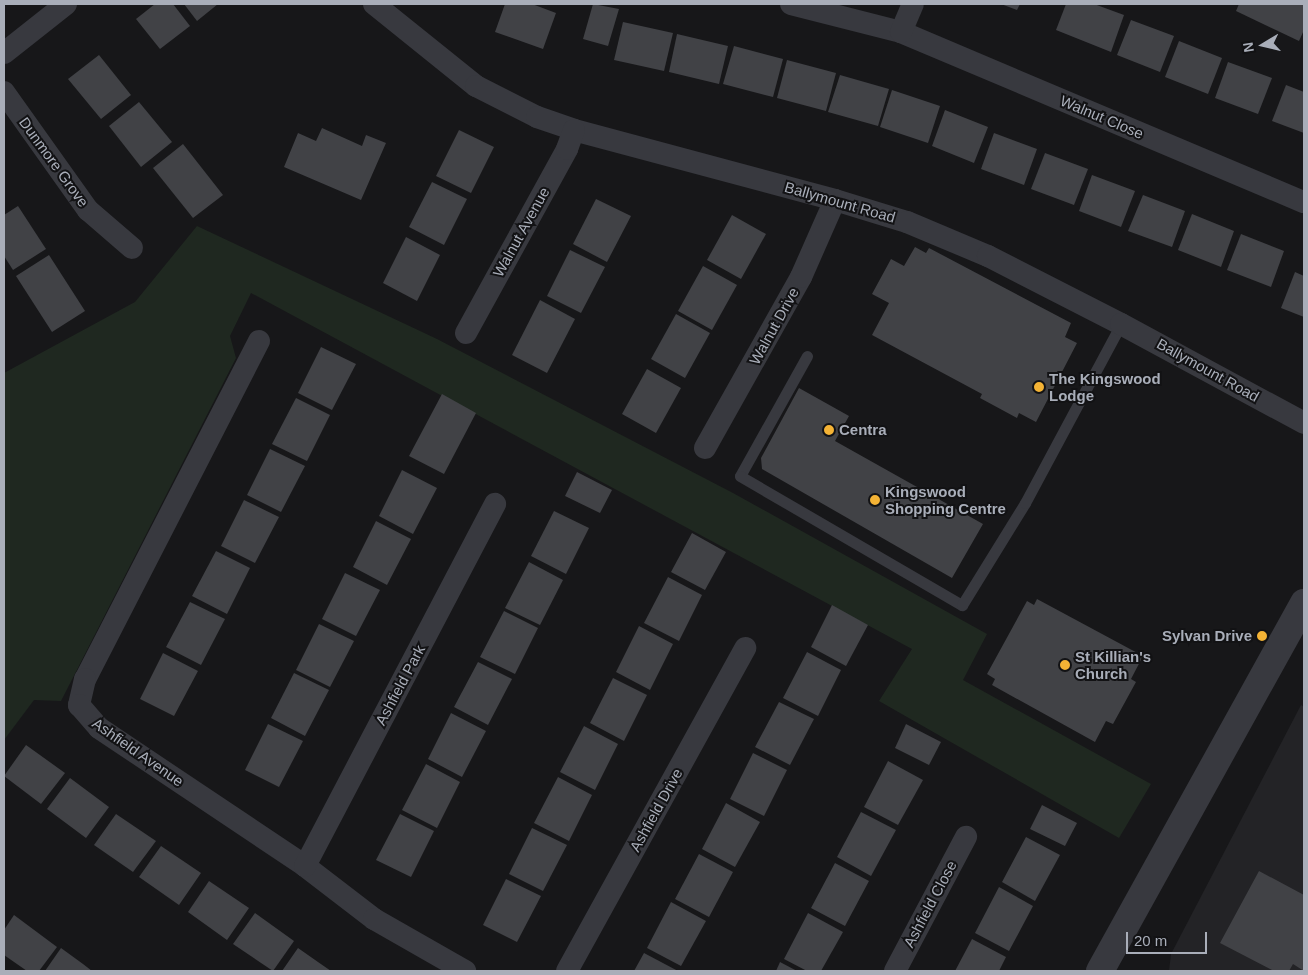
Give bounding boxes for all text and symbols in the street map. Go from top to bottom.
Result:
north arrow [1238,20,1288,70]
text: N [1239,41,1257,54]
street label: Walnut Close [1058,91,1146,143]
street label: Dunmore Grove [15,114,93,210]
street label: Ballymount Road [783,178,897,226]
street label: Walnut Avenue [489,184,553,280]
street label: Walnut Drive [745,284,803,368]
street label: Ballymount Road [1154,334,1262,406]
place label: The Kingswood Lodge [1049,369,1161,404]
marker: The Kingswood Lodge [1033,381,1045,393]
place label: Centra [839,421,887,439]
marker: Centra [823,424,835,436]
place label: Kingswood Shopping Centre [885,482,1006,517]
marker: Kingswood Shopping Centre [869,494,881,506]
place label: Sylvan Drive [1162,627,1252,645]
marker: Sylvan Drive [1256,630,1268,642]
street label: Ashfield Park [371,642,429,728]
place label: St Killian's Church [1075,647,1151,682]
marker: St Killian's Church [1059,659,1071,671]
street label: Ashfield Avenue [89,714,187,790]
street label: Ashfield Drive [626,765,686,855]
street label: Ashfield Close [900,857,960,951]
scale bar [1128,922,1209,954]
text: 20 m [1134,932,1167,949]

